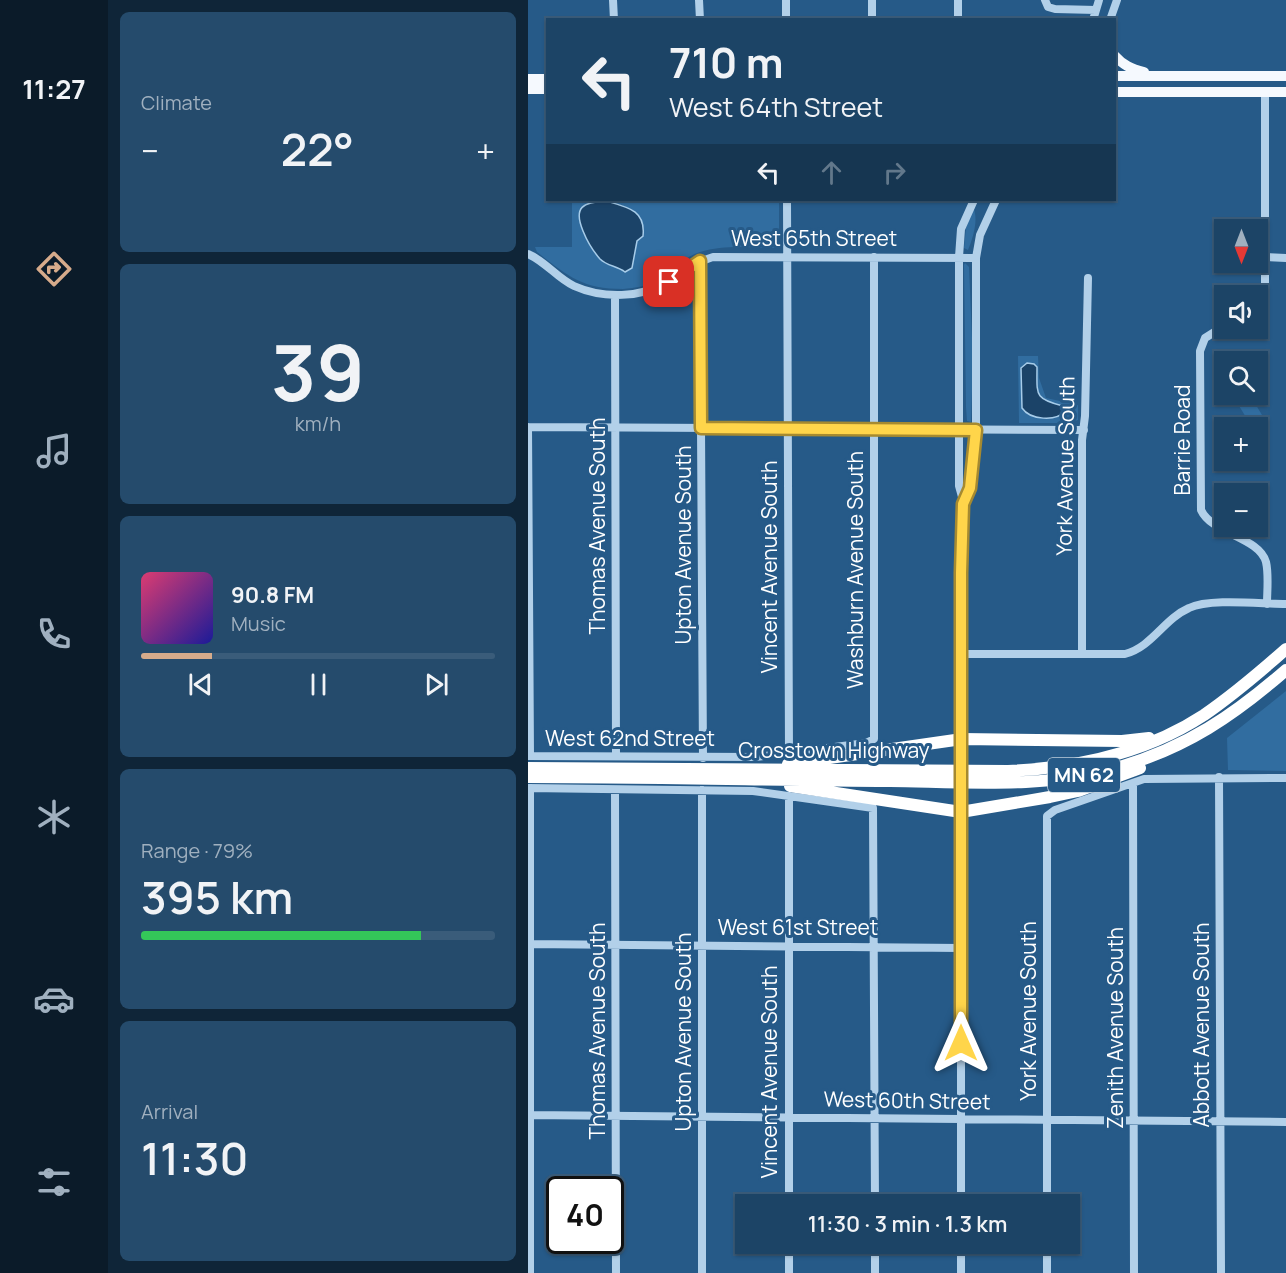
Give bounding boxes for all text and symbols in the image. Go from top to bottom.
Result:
text: 710 m [669,33,784,91]
icon: left [570,42,648,120]
text: 11:27 [22,70,86,107]
text: West 64th Street [669,88,883,125]
text: Climate [141,89,212,116]
text: 22° [281,118,354,180]
text: − [141,128,159,173]
text: + [476,128,495,173]
icon: left [752,156,785,189]
icon: ahead [815,156,848,189]
icon: right [878,156,911,189]
north arrow [1214,219,1268,273]
map controls [1214,219,1268,537]
street label: West 65th Street [731,224,897,252]
icon: directions [33,248,75,290]
pin [643,256,694,307]
icon: arrive [652,265,685,298]
button: sound [1214,285,1268,339]
text: 39 [271,318,365,424]
button: search [1214,351,1268,405]
street label: York Avenue South [1049,376,1081,556]
street label: Barrie Road [1168,385,1196,495]
text: km/h [295,410,341,437]
button: + [1214,417,1268,471]
street label: Thomas Avenue South [583,418,611,634]
icon: music [33,430,75,472]
street label: Upton Avenue South [669,445,697,645]
street label: Washburn Avenue South [841,451,869,689]
street label: Vincent Avenue South [755,461,783,673]
button: − [1214,483,1268,537]
text: 90.8 FM [231,580,314,610]
text: Music [231,610,286,637]
icon: phone [33,613,75,655]
icon: previous [184,668,217,701]
icon: pause [302,668,335,701]
icon: next [420,668,453,701]
street label: West 62nd Street [545,724,715,752]
street label: Crosstown Highway [738,736,930,764]
road number: MN 62 [1048,758,1120,792]
icon: climate [33,796,75,838]
text: Range · 79% [141,837,253,864]
text: 395 km [141,866,293,928]
street label: West 61st Street [718,913,878,941]
street label: York Avenue South [1014,921,1042,1101]
street label: Abbott Avenue South [1187,922,1215,1128]
street label: Thomas Avenue South [583,923,611,1139]
street label: Zenith Avenue South [1101,927,1129,1129]
street label: Upton Avenue South [669,932,697,1132]
street label: Vincent Avenue South [755,966,783,1178]
icon: car [33,978,75,1020]
position arrow [929,1011,993,1075]
street label: West 60th Street [823,1085,991,1115]
text: Arrival [141,1098,198,1125]
text: 11:30 [141,1127,248,1189]
icon: filters [33,1161,75,1203]
speed limit sign: 40 [546,1176,624,1254]
text: 11:30 · 3 min · 1.3 km [808,1209,1007,1239]

